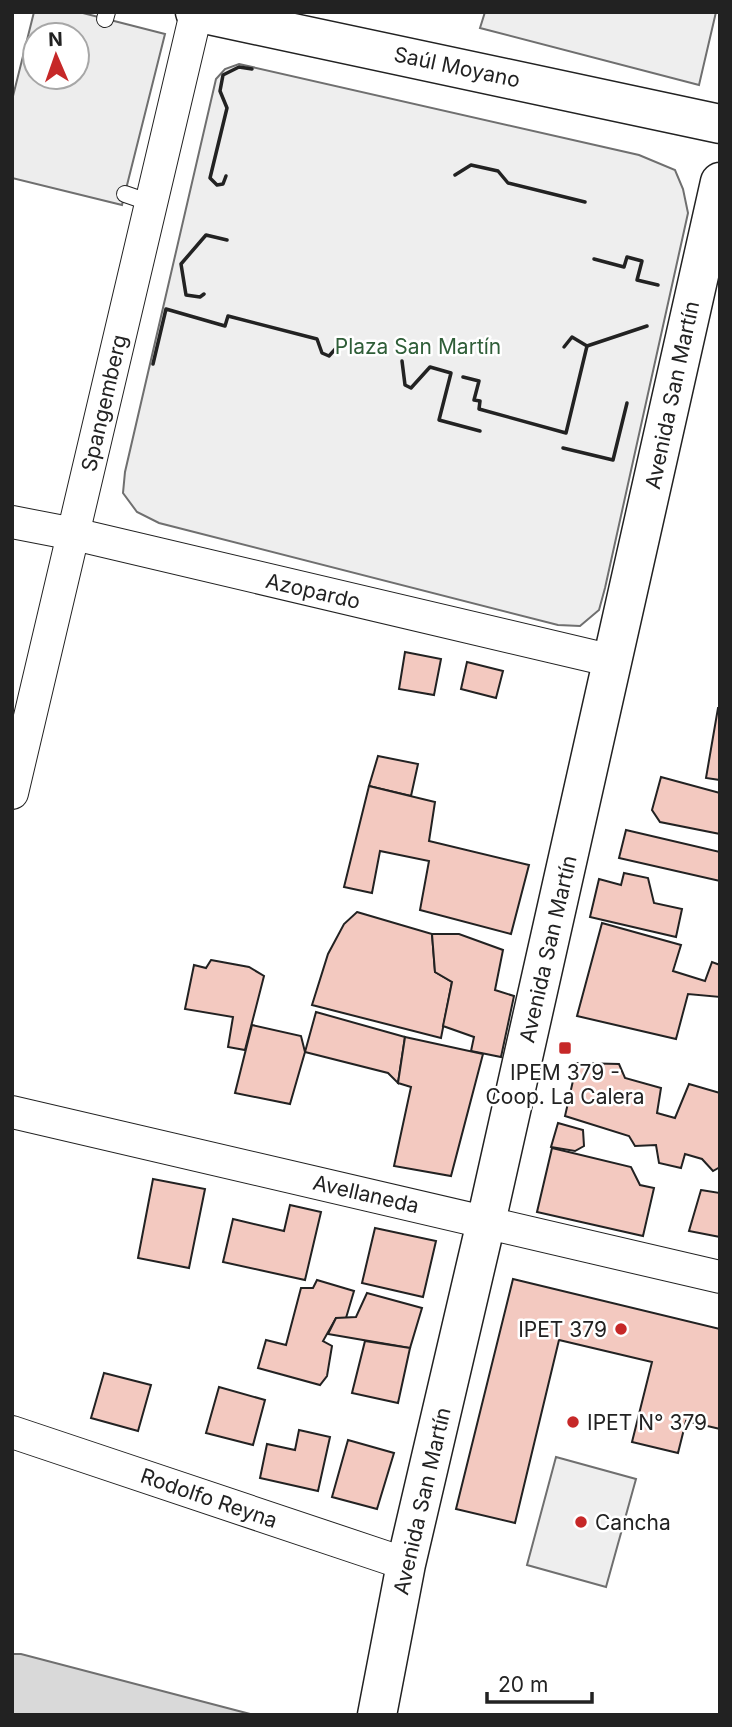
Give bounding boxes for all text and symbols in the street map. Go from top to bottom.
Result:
north arrow [21,21,91,91]
text: N [48,28,63,51]
street label: Saúl Moyano [392,41,522,93]
street label: Avenida San Martín [640,299,704,491]
street label: Spangemberg [76,332,132,474]
park label: Plaza San Martín [335,334,501,359]
street label: Azopardo [263,568,363,614]
street label: Avenida San Martín [514,853,582,1045]
marker: IPEM 379 - Coop. La Calera [557,1040,573,1056]
place label: IPEM 379 - Coop. La Calera [485,1060,645,1109]
street label: Avellaneda [311,1170,421,1218]
place label: IPET 379 [518,1317,607,1342]
marker: IPET 379 [613,1321,629,1337]
street label: Avenida San Martín [388,1405,456,1597]
place label: IPET N° 379 [587,1410,707,1435]
marker: IPET N° 379 [565,1414,581,1430]
street label: Rodolfo Reyna [137,1463,281,1533]
place label: Cancha [595,1510,671,1535]
marker: Cancha [573,1514,589,1530]
scale bar [487,1660,592,1704]
text: 20 m [498,1672,548,1697]

